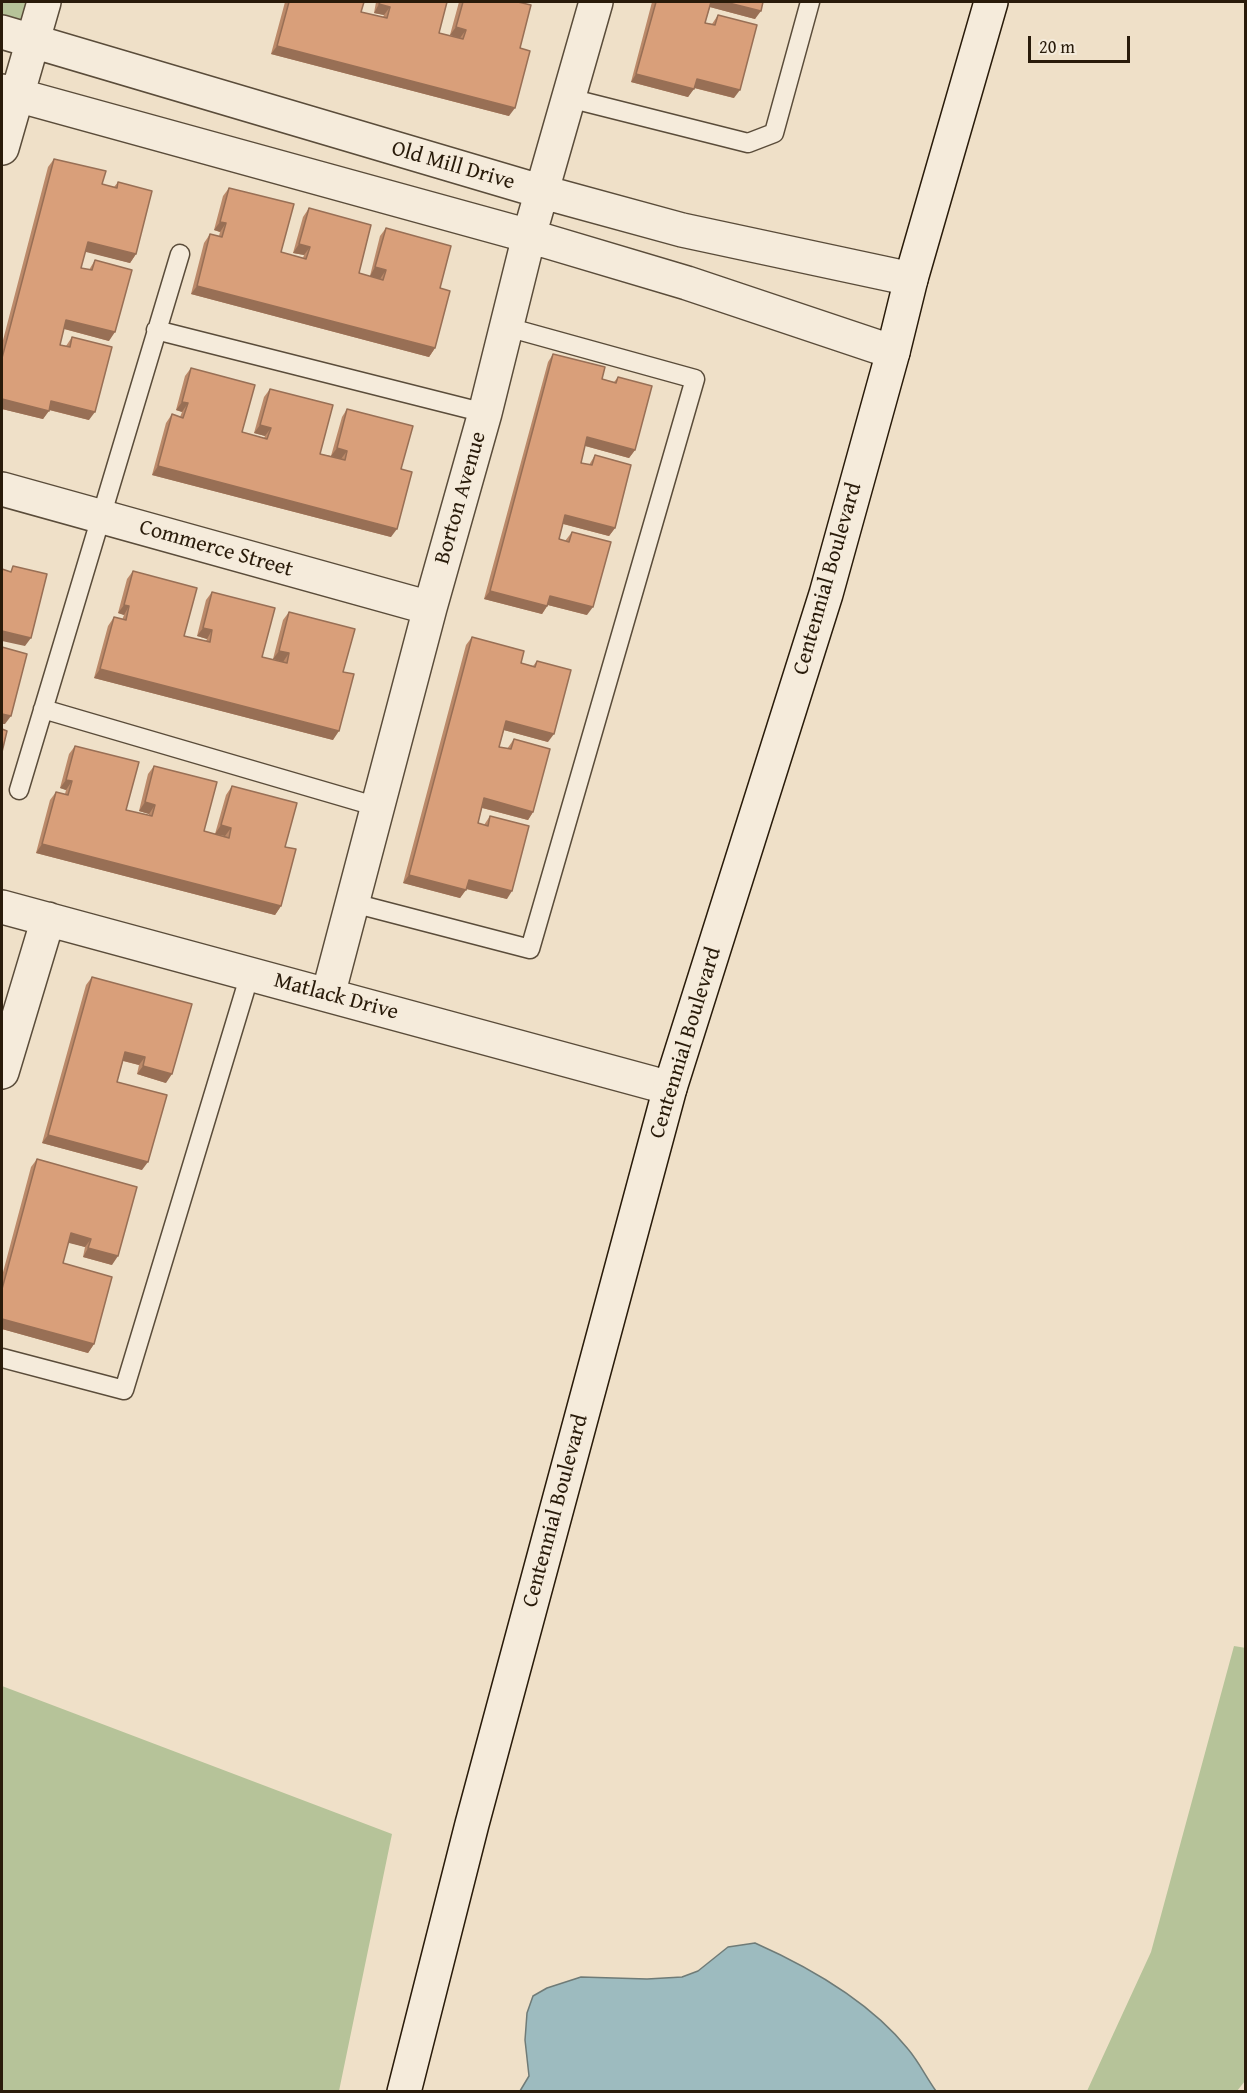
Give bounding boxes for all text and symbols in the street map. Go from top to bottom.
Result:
scale bar [1031,24,1133,62]
text: 20 m [1039,33,1075,60]
street label: Old Mill Drive [388,136,518,196]
street label: Borton Avenue [429,429,493,567]
street label: Centennial Boulevard [788,480,868,678]
street label: Commerce Street [136,514,296,584]
street label: Centennial Boulevard [644,944,728,1142]
street label: Matlack Drive [271,968,401,1026]
street label: Centennial Boulevard [518,1412,594,1610]

